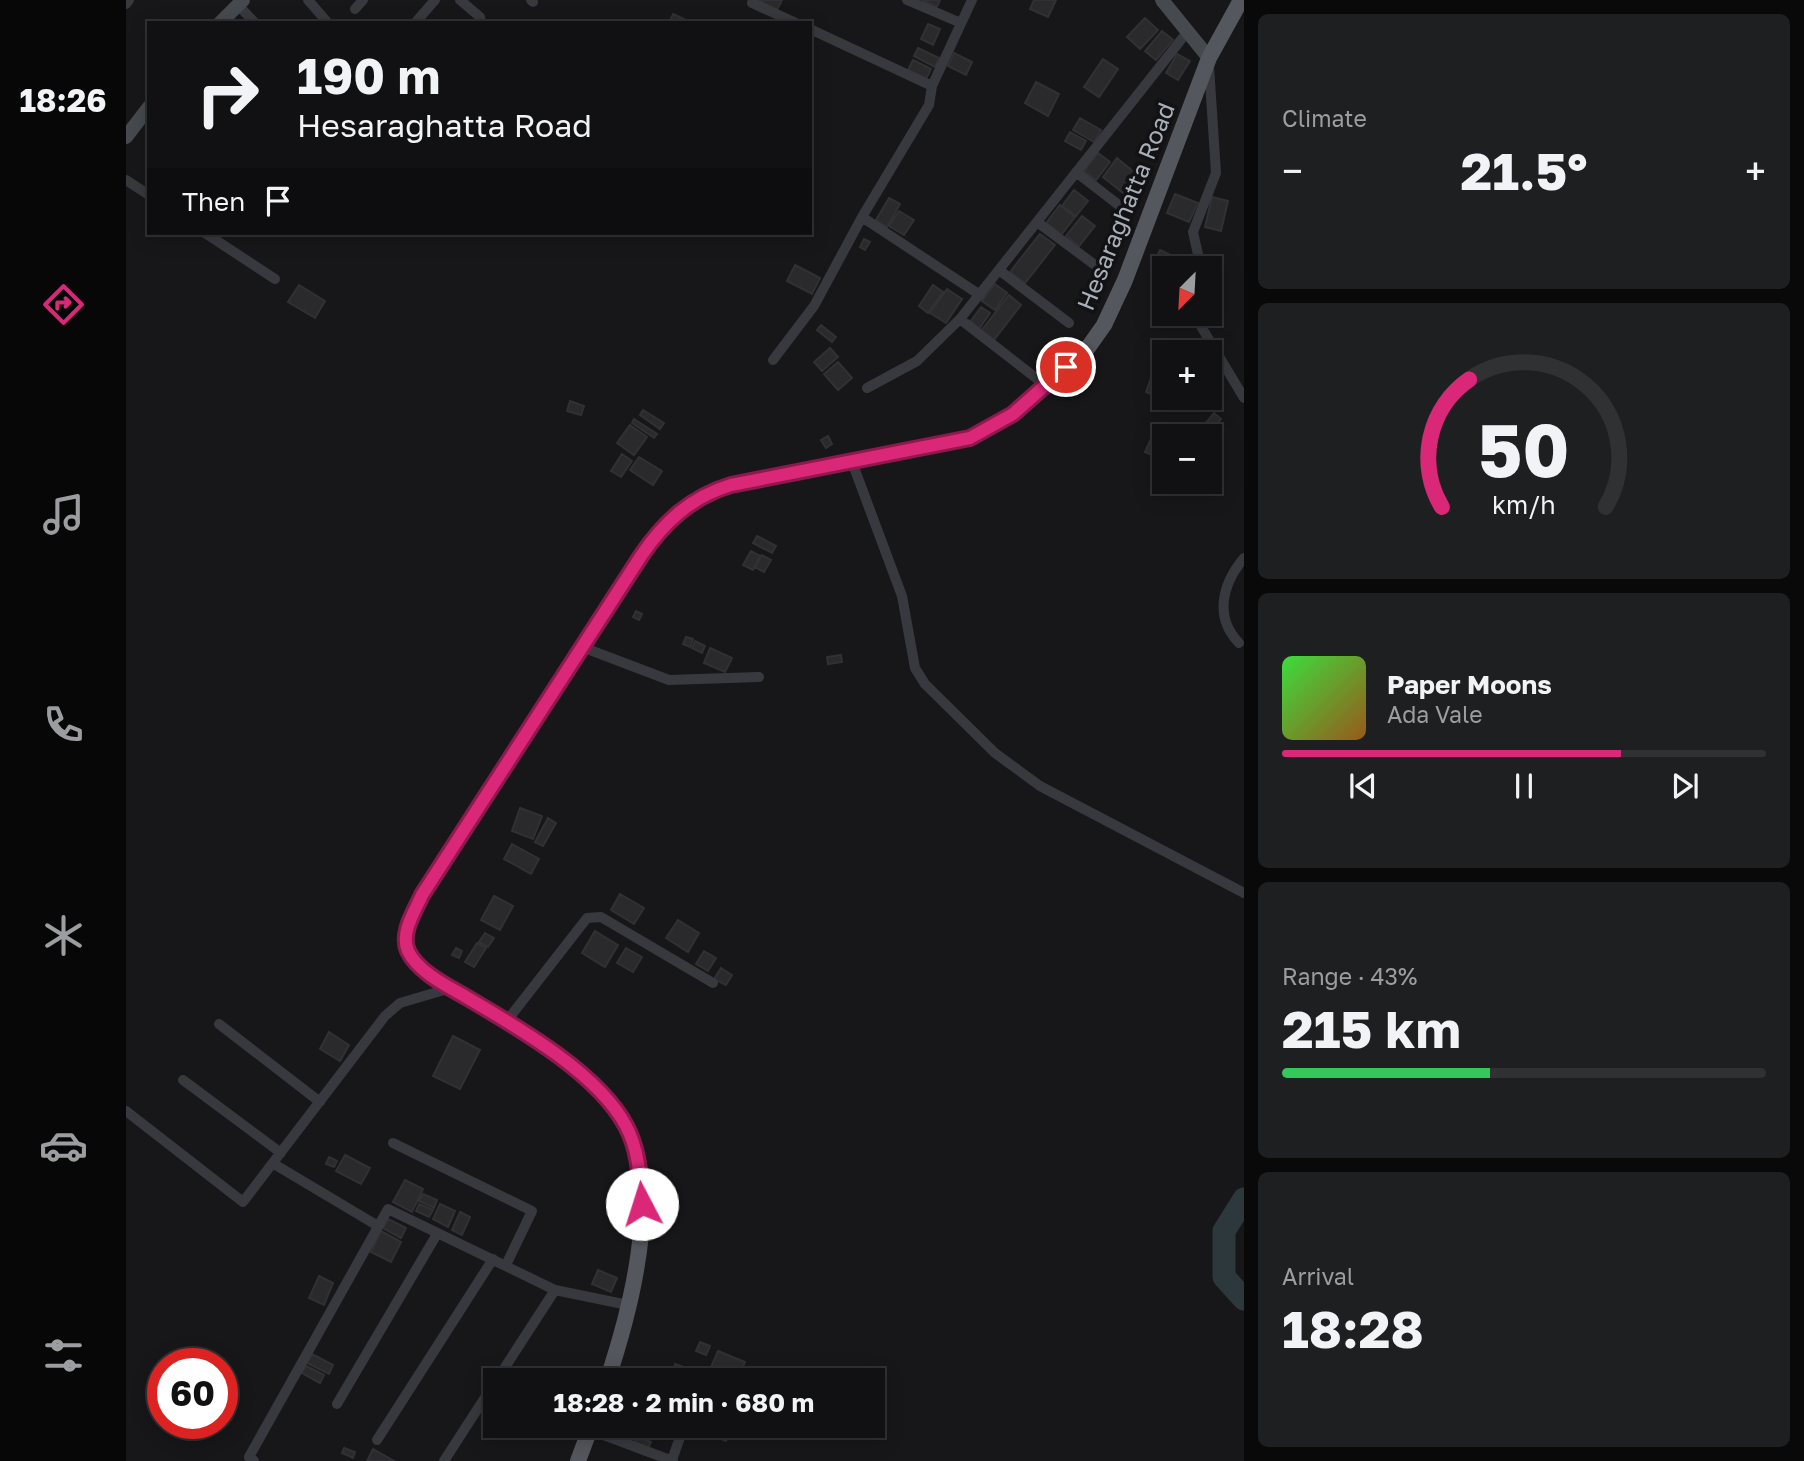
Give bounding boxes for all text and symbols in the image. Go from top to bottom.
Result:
text: 190 m [297,46,440,105]
icon: right [182,49,273,140]
text: 18:26 [19,81,107,119]
street label: Hesaraghatta Road [1070,98,1180,314]
text: Climate [1282,104,1367,132]
text: Hesaraghatta Road [297,106,592,144]
text: 21.5° [1460,139,1588,201]
text: − [1282,148,1303,193]
text: + [1745,148,1766,193]
icon: arrive [259,182,297,220]
text: Then [182,186,245,217]
north arrow [1152,256,1222,326]
map controls [1152,256,1222,494]
icon: directions [39,280,88,329]
pin [1036,337,1096,397]
button: + [1152,340,1222,410]
icon: arrive [1047,348,1085,386]
text: 50 [1478,407,1570,494]
button: − [1152,424,1222,494]
text: km/h [1492,489,1556,520]
icon: music [39,490,88,539]
text: Paper Moons [1387,669,1552,700]
icon: phone [39,700,88,749]
text: Ada Vale [1387,700,1483,728]
icon: previous [1344,767,1382,805]
icon: pause [1505,767,1543,805]
icon: next [1666,767,1704,805]
icon: climate [39,911,88,960]
text: Range · 43% [1282,962,1417,990]
text: 215 km [1282,997,1461,1059]
icon: car [39,1121,88,1170]
position arrow [605,1167,679,1241]
text: Arrival [1282,1262,1354,1290]
text: 18:28 [1282,1297,1424,1359]
icon: filters [39,1331,88,1380]
speed limit sign: 60 [147,1348,238,1439]
text: 18:28 · 2 min · 680 m [554,1387,814,1418]

